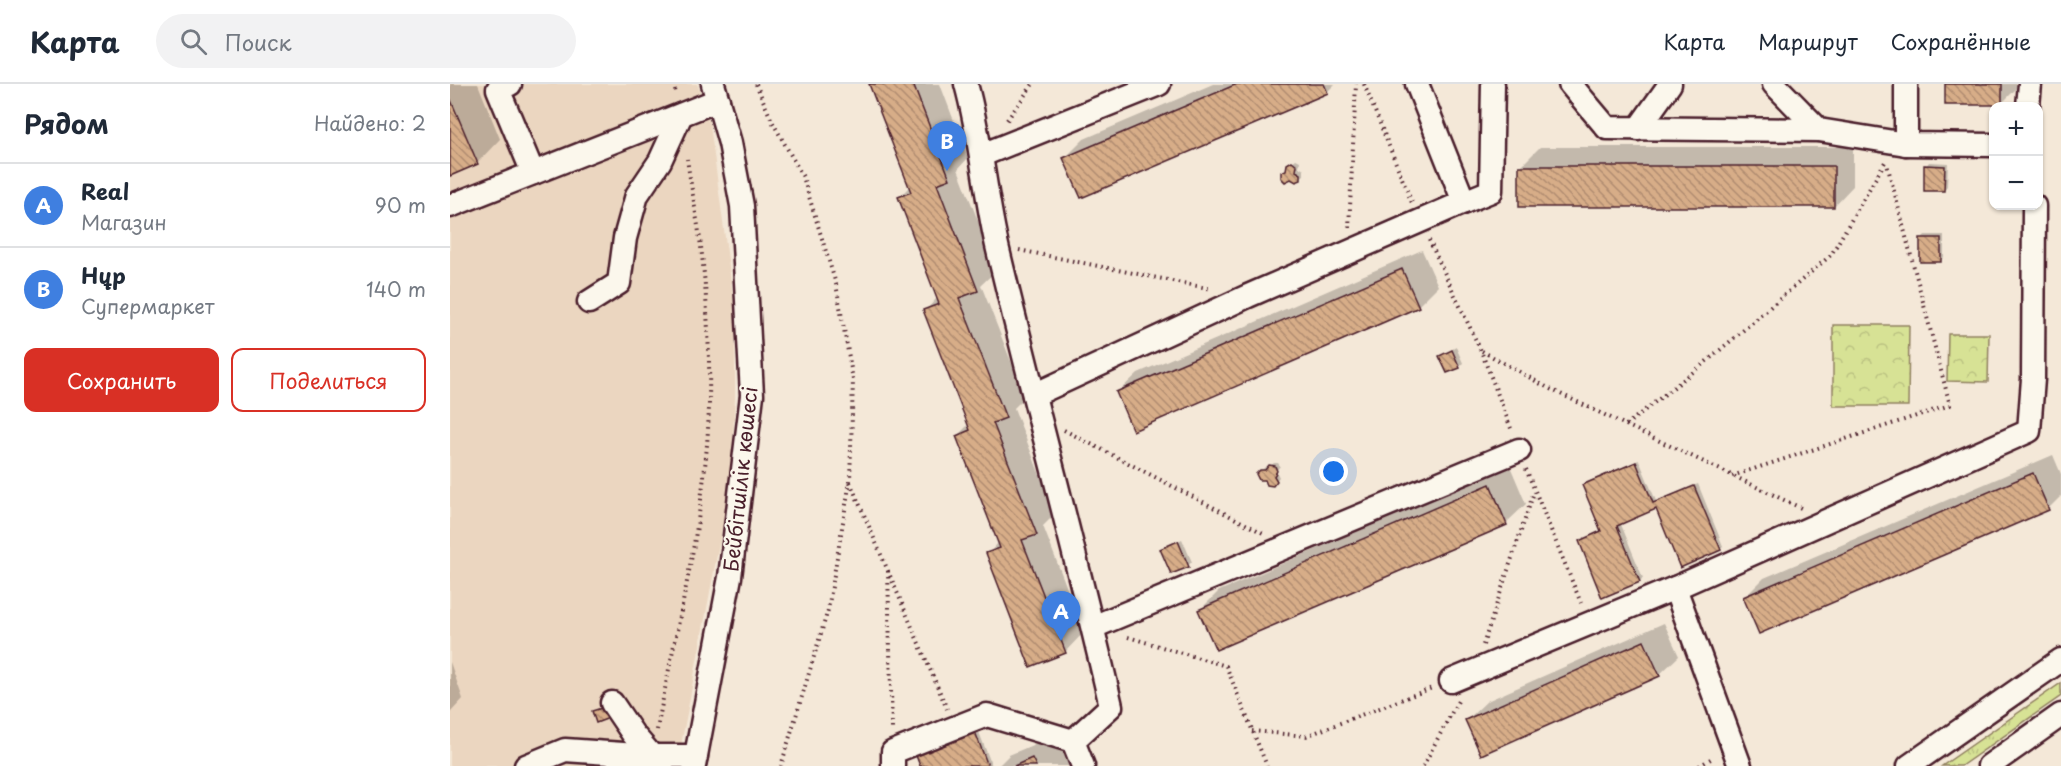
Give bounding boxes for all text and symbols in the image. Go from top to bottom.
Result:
search box [156,14,576,68]
text: Карта [30,20,120,63]
icon: search [177,25,210,58]
text: Поиск [225,25,292,58]
text: Карта [1664,25,1725,57]
text: Маршрут [1758,25,1858,57]
text: Сохранённые [1891,25,2031,57]
map controls [1989,102,2043,210]
button: + [1989,102,2043,156]
text: Рядом [24,104,109,143]
text: Найдено: 2 [314,108,426,138]
pin: B [928,122,966,171]
button: − [1989,156,2043,210]
text: Real [81,174,129,207]
text: A [36,190,51,220]
text: 90 m [375,190,426,220]
text: Магазин [81,207,167,237]
text: Нұр [81,258,126,291]
text: B [37,274,50,304]
text: 140 m [366,274,426,304]
text: Супермаркет [81,291,214,321]
button: Сохранить [24,348,219,412]
button: Поделиться [231,348,426,412]
street label: Бейбітшілік көшесі [715,385,765,573]
your location [1319,457,1348,486]
pin: A [1042,592,1080,641]

